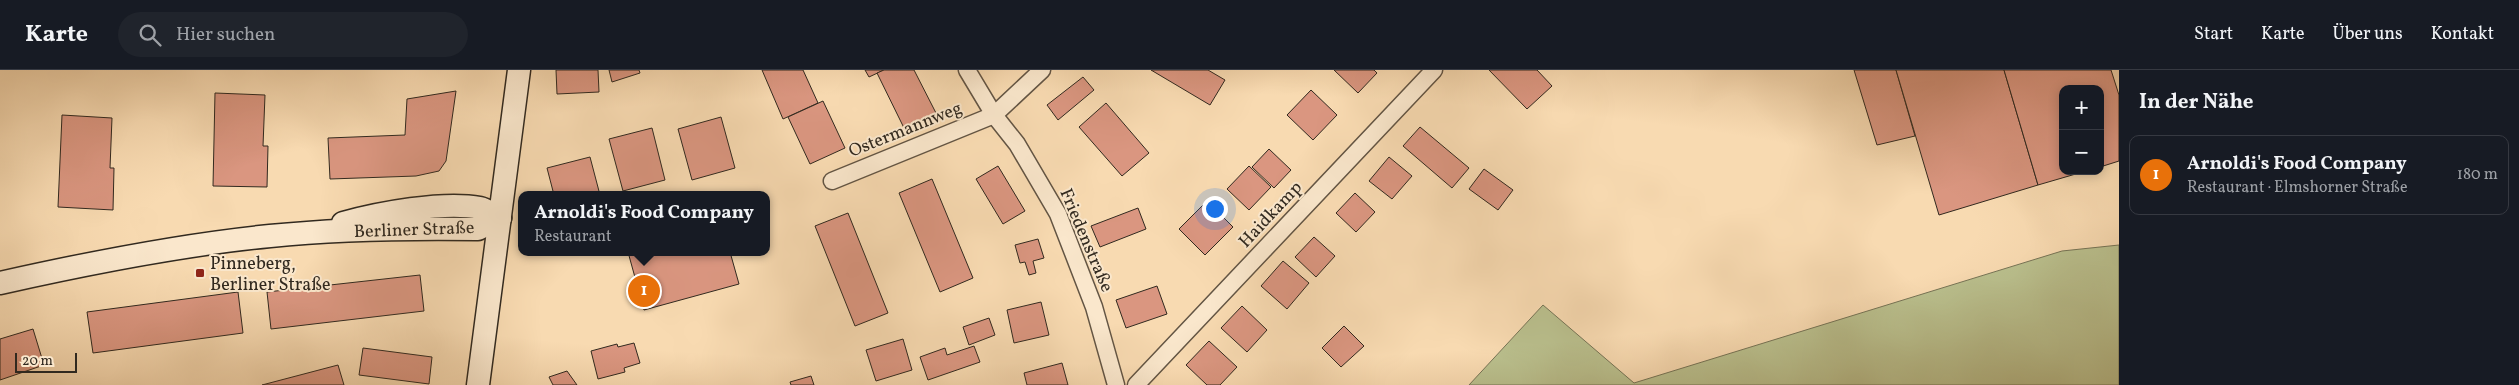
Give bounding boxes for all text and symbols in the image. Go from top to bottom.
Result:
search box [118,12,468,57]
text: Karte [25,18,88,52]
icon: search [136,21,164,49]
text: Hier suchen [176,22,275,48]
text: Start [2194,22,2233,47]
text: Karte [2261,22,2305,47]
text: Über uns [2333,22,2403,47]
text: Kontakt [2431,22,2494,47]
map controls [2059,85,2104,175]
button: + [2059,85,2104,130]
text: In der Nähe [2139,88,2254,117]
street label: Ostermannweg [845,96,966,165]
button: − [2059,130,2104,175]
text: Arnoldi's Food Company [2187,151,2407,177]
text: 1 [2153,164,2159,186]
text: 180 m [2457,164,2498,186]
street label: Haidkamp [1234,176,1309,254]
text: Restaurant · Elmshorner Straße [2187,177,2408,199]
street label: Friedenstraße [1053,185,1119,296]
popup [518,191,770,256]
your location [1202,196,1228,222]
text: Arnoldi's Food Company [534,200,754,226]
street label: Berliner Straße [353,216,475,245]
text: Restaurant [534,226,612,248]
place label: Pinneberg, Berliner Straße [210,252,331,298]
marker: Pinneberg, Berliner Straße [194,267,206,279]
pin: 1 [628,272,660,310]
scale bar [15,350,78,373]
text: 20 m [22,352,53,371]

